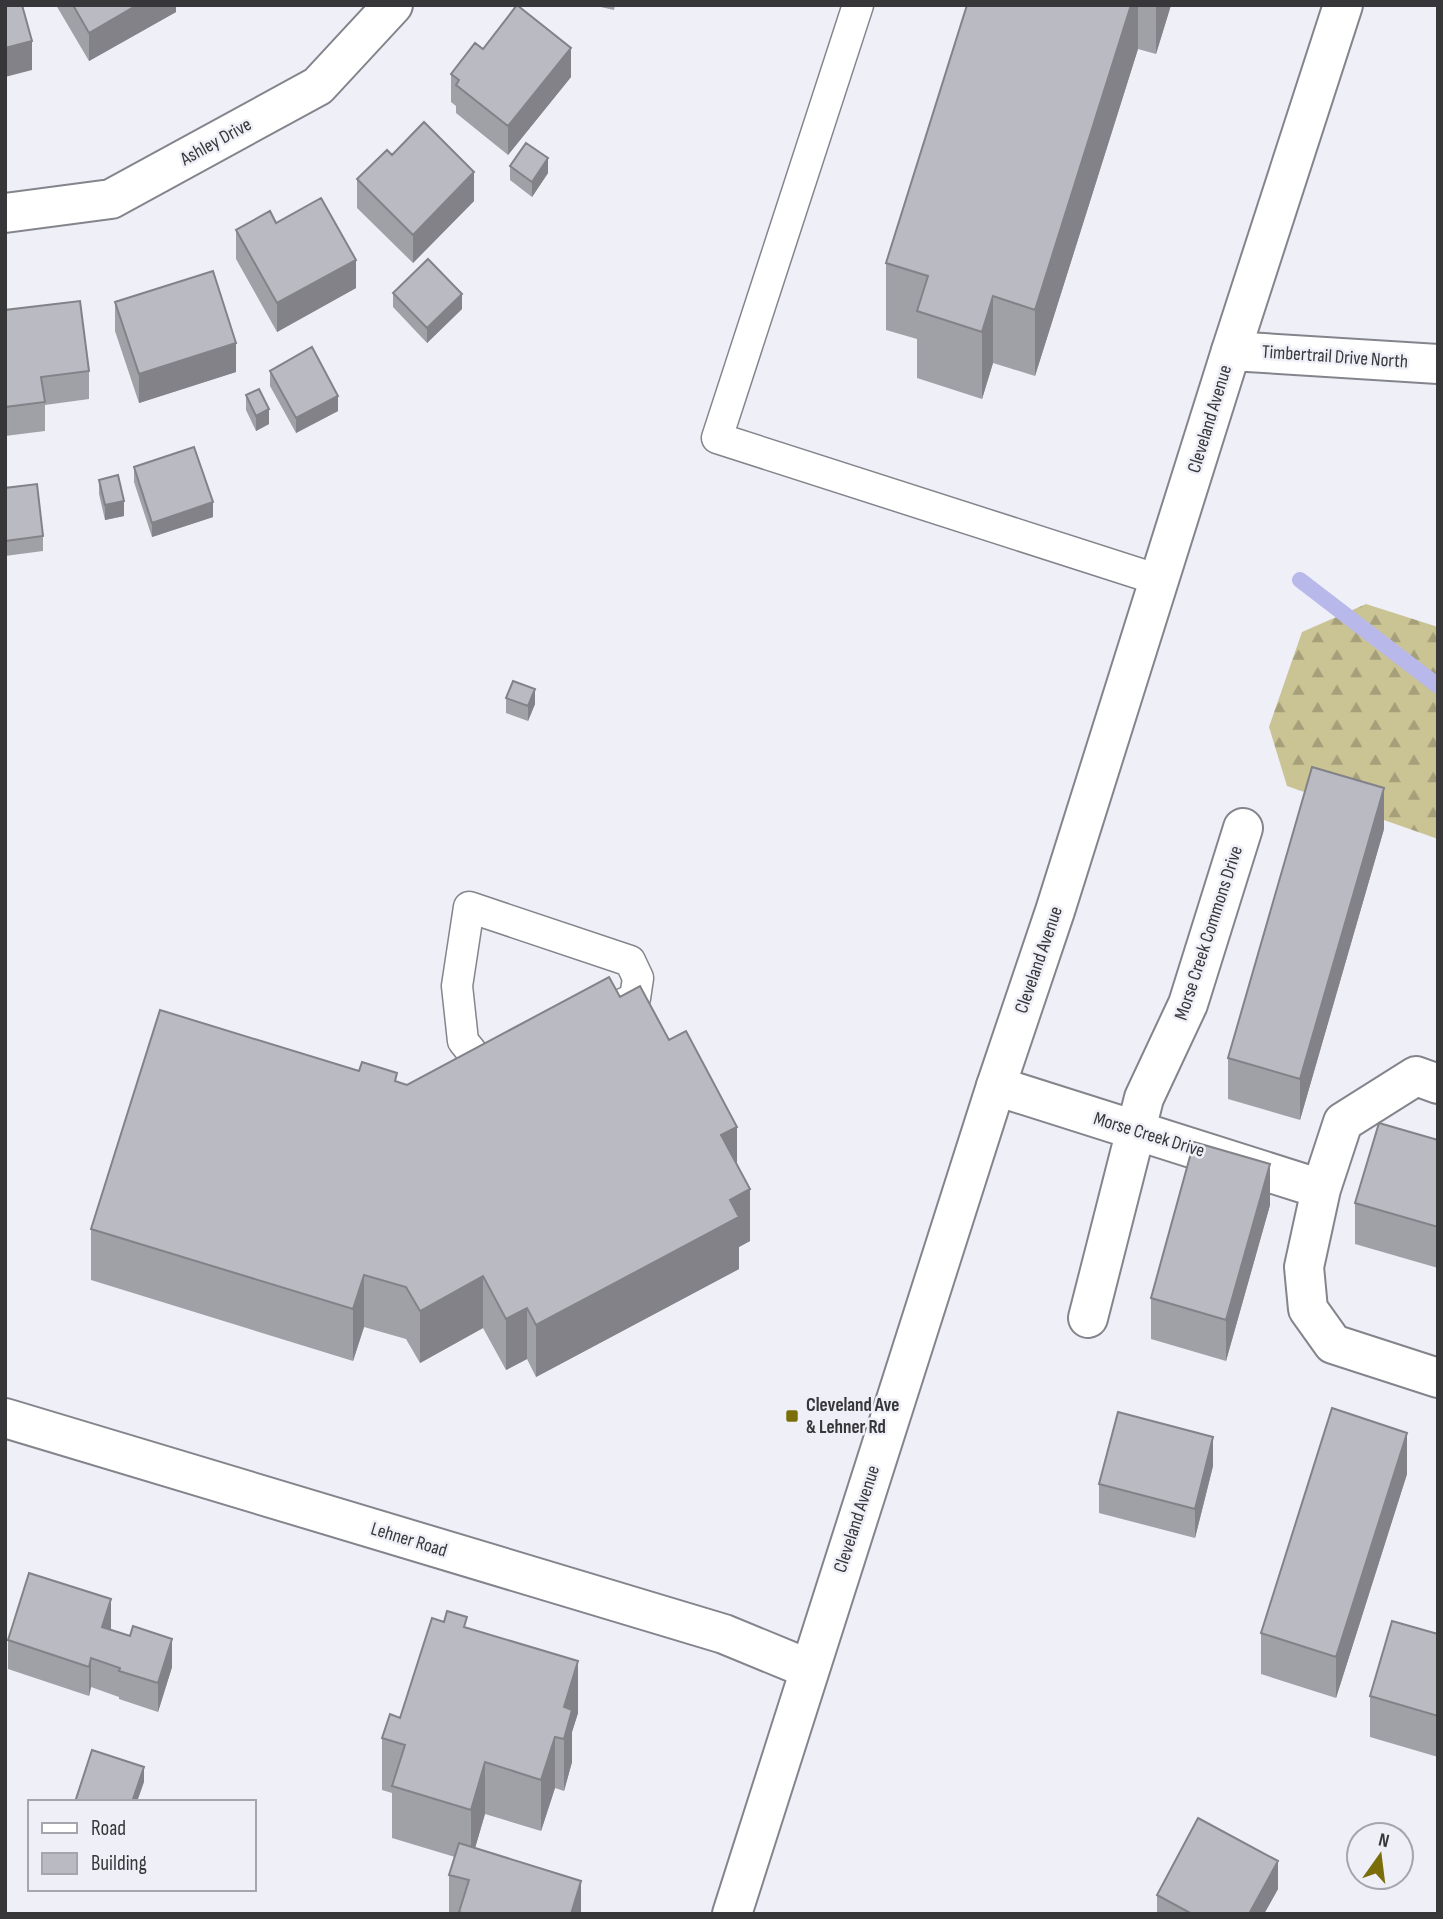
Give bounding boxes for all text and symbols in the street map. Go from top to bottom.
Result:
street label: Ashley Drive [176,113,256,171]
street label: Timbertrail Drive North [1261,340,1409,374]
street label: Cleveland Avenue [1183,362,1237,476]
street label: Morse Creek Commons Drive [1170,843,1248,1023]
street label: Cleveland Avenue [1010,904,1068,1016]
street label: Morse Creek Drive [1091,1107,1207,1163]
place label: Cleveland Ave & Lehner Rd [806,1394,899,1439]
marker: Cleveland Ave & Lehner Rd [784,1408,800,1424]
street label: Cleveland Avenue [829,1462,885,1576]
street label: Lehner Road [368,1518,450,1562]
legend [28,1800,256,1891]
text: Road [91,1816,126,1841]
north arrow [1345,1821,1415,1891]
text: N [1376,1829,1391,1853]
text: Building [91,1851,147,1876]

